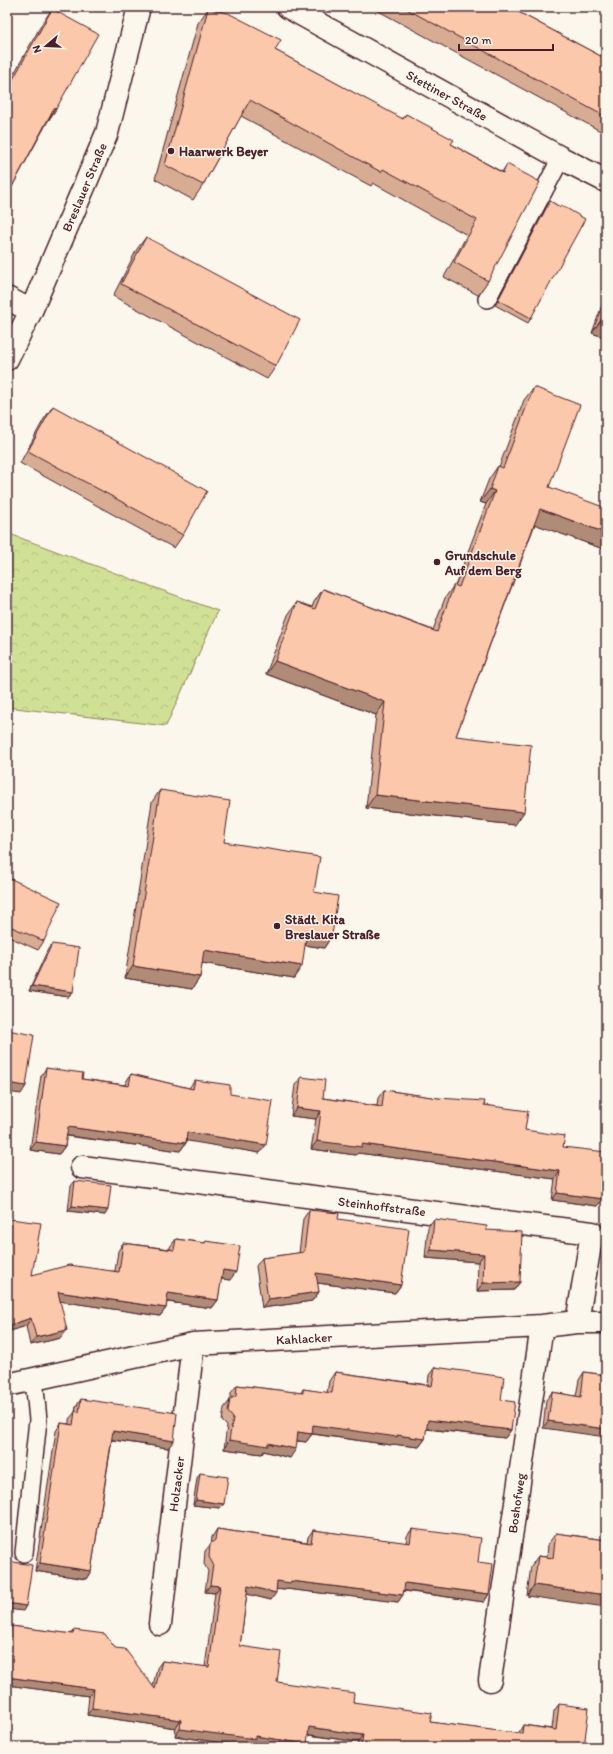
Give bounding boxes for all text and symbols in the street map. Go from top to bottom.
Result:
north arrow [26,26,66,66]
scale bar [459,26,553,52]
text: 20 m [465,33,492,47]
text: N [30,43,44,55]
street label: Stettiner Straße [404,67,490,124]
street label: Breslauer Straße [59,140,110,234]
place label: Haarwerk Beyer [179,144,269,160]
marker: Haarwerk Beyer [166,146,176,156]
place label: Grundschule Auf dem Berg [444,548,522,579]
marker: Grundschule Auf dem Berg [432,557,442,567]
place label: Städt. Kita Breslauer Straße [285,912,380,942]
marker: Städt. Kita Breslauer Straße [272,921,282,931]
street label: Steinhoffstraße [337,1194,427,1219]
street label: Kahlacker [276,1330,333,1347]
street label: Holzacker [166,1455,187,1513]
street label: Boshofweg [505,1472,528,1534]

